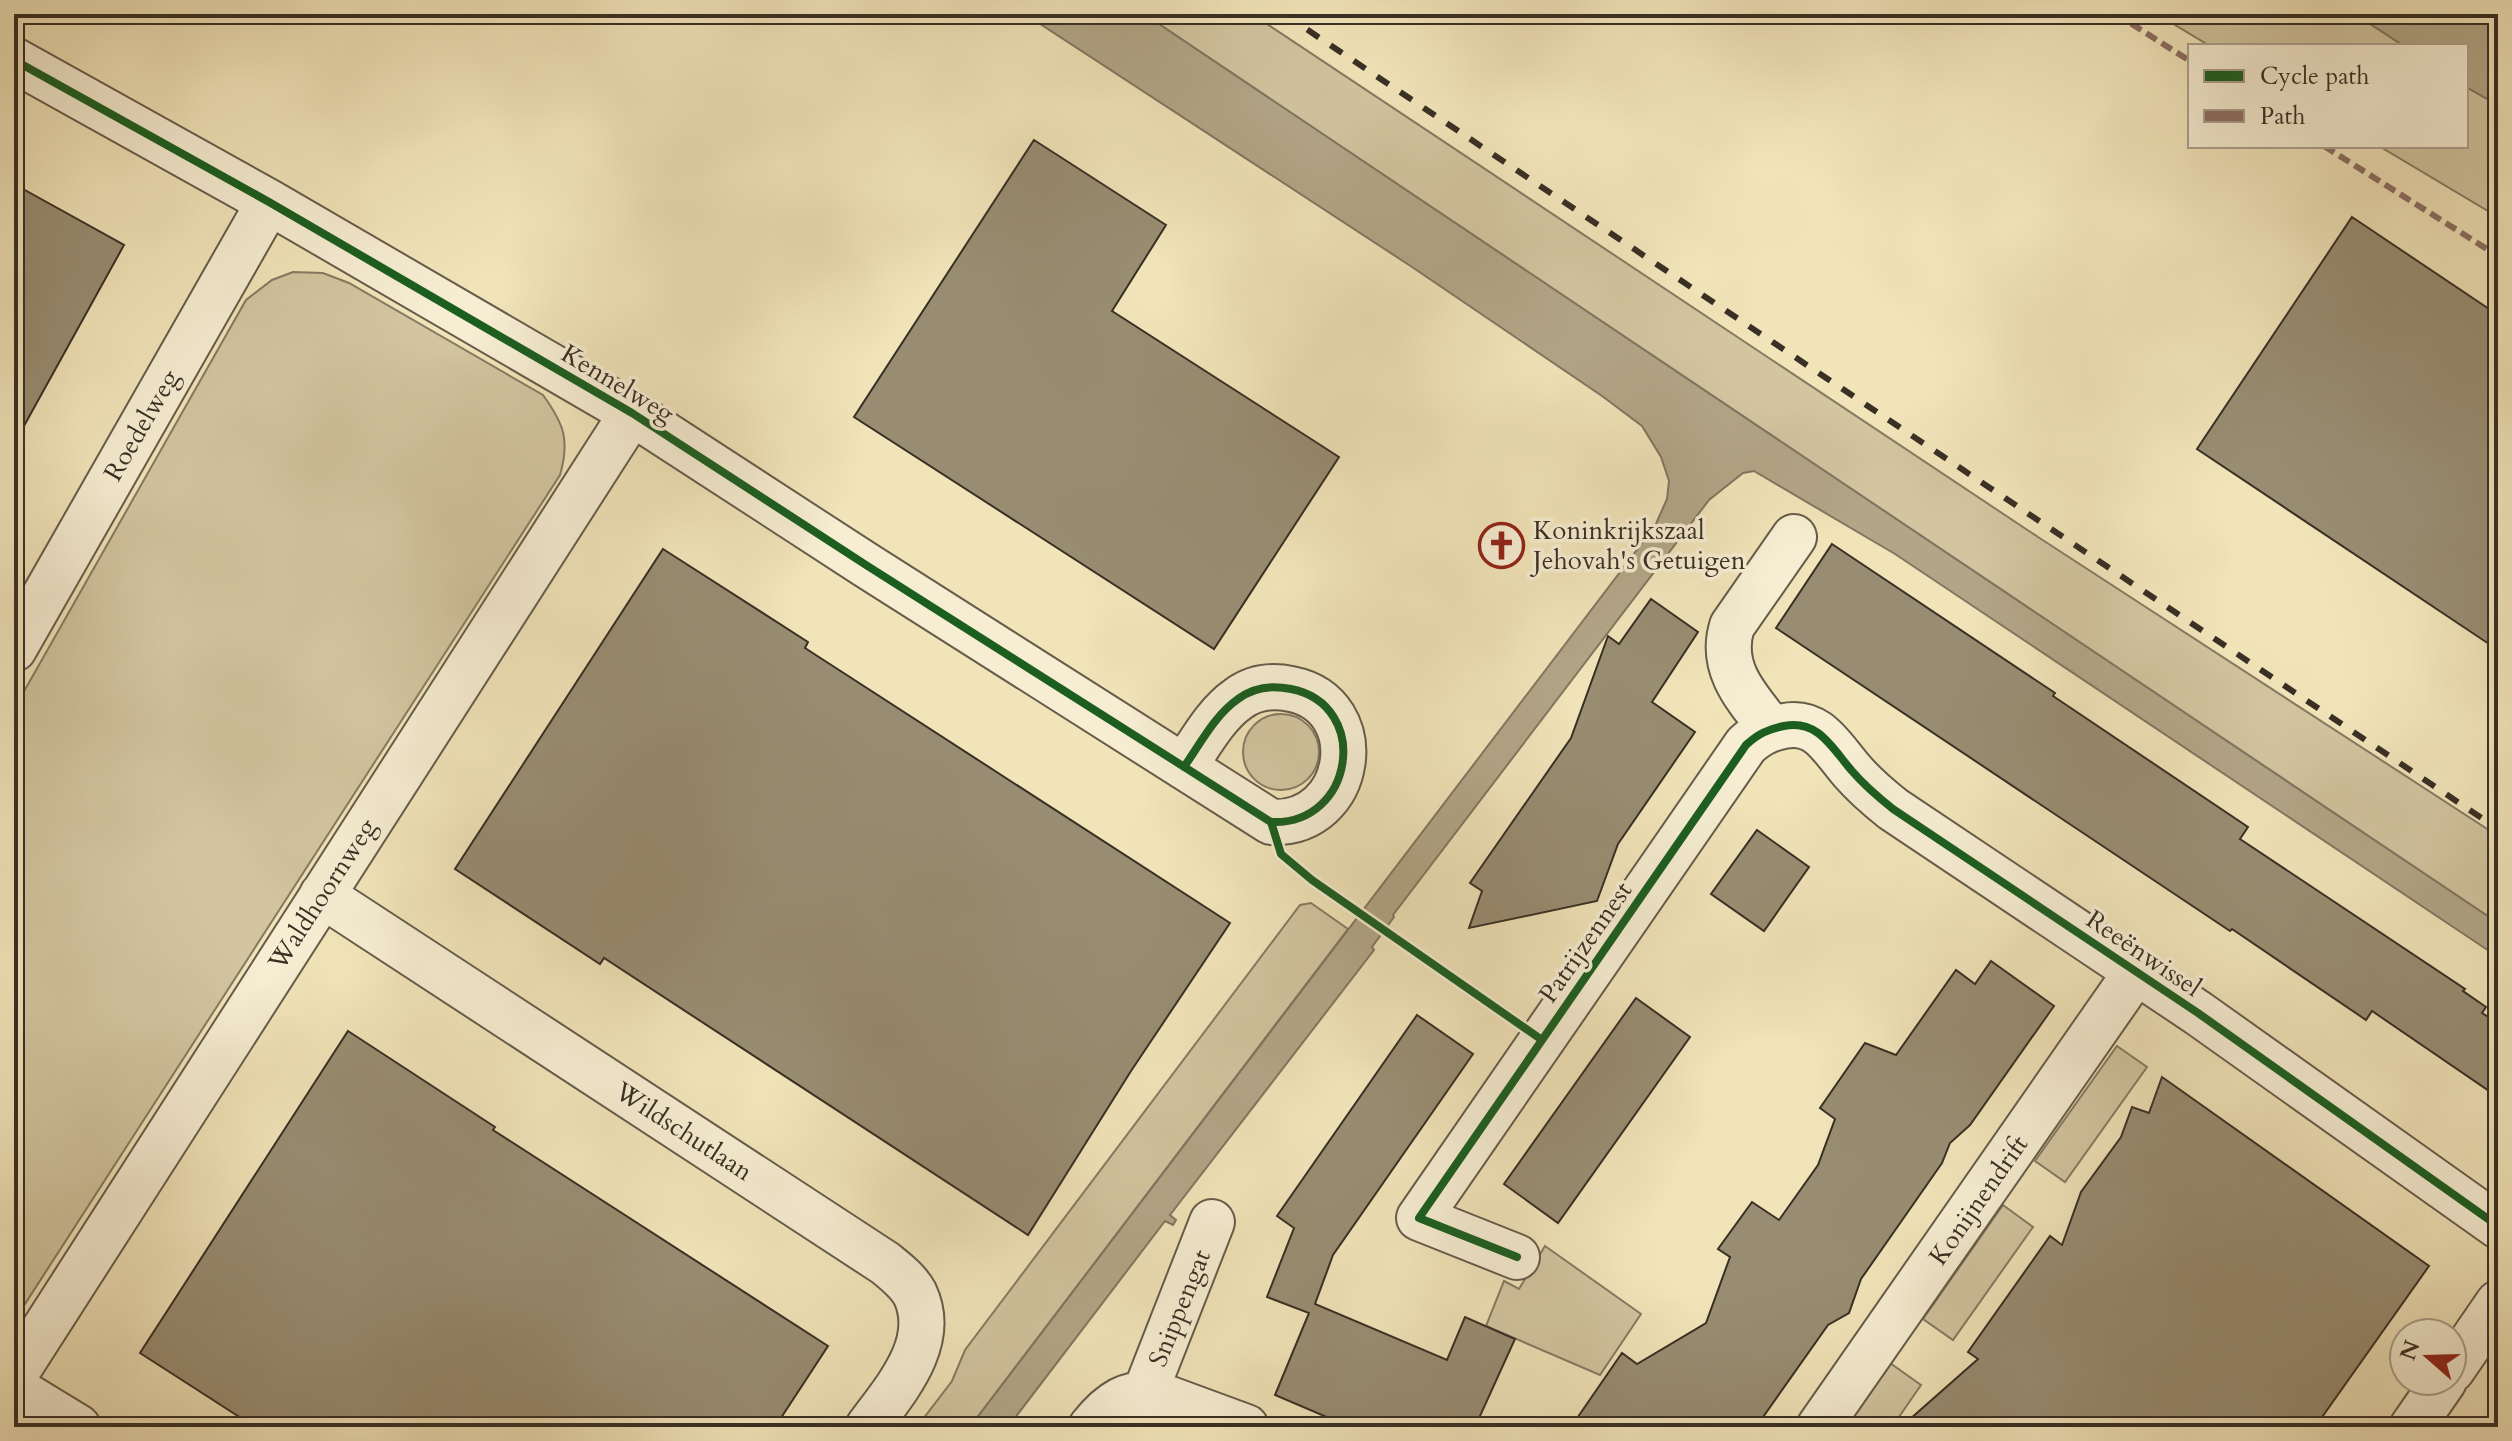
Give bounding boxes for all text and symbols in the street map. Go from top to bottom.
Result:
legend [2188,44,2468,148]
text: Cycle path [2260,60,2369,93]
text: Path [2260,100,2305,133]
street label: Kennelweg [555,336,681,431]
street label: Roedelweg [95,363,188,487]
place label: Koninkrijkszaal Jehovah's Getuigen [1529,513,1746,578]
church icon: Koninkrijkszaal Jehovah's Getuigen [1478,521,1526,569]
street label: Waldhoornweg [260,811,385,978]
street label: Patrijzennest [1531,875,1640,1010]
street label: Reeënwissel [2079,902,2209,1005]
street label: Wildschutlaan [607,1073,760,1189]
street label: Konijnendrift [1921,1128,2036,1272]
street label: Snippengat [1140,1244,1219,1372]
north arrow [2388,1317,2468,1397]
text: N [2393,1336,2428,1365]

